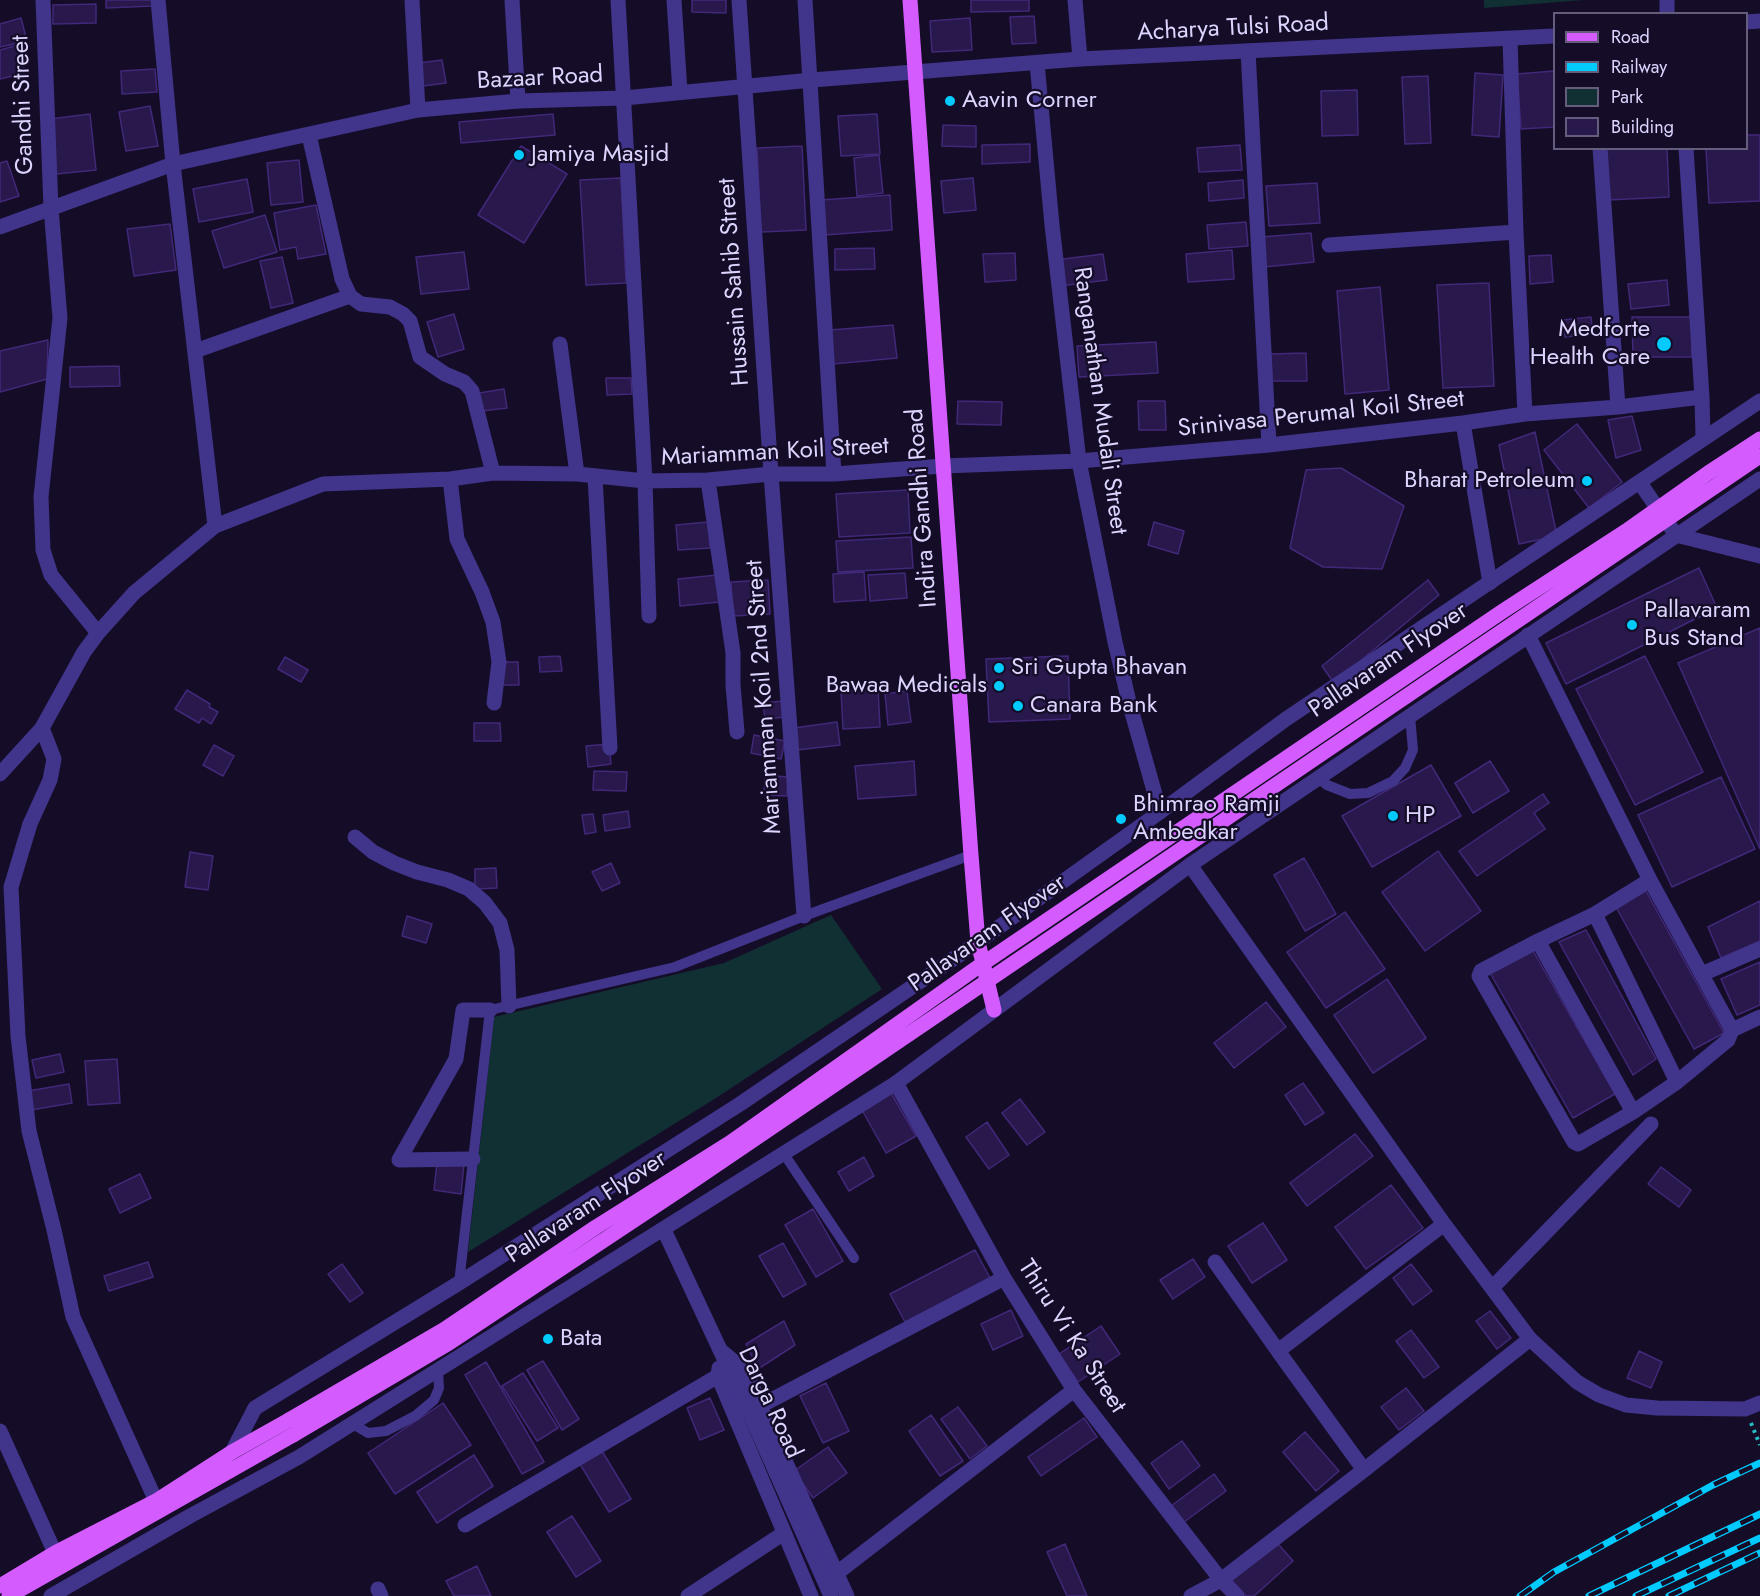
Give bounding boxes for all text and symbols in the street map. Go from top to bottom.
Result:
street label: Acharya Tulsi Road [1136,10,1330,48]
legend [1553,12,1748,150]
text: Road [1611,24,1650,50]
street label: Gandhi Street [7,35,41,175]
text: Railway [1611,54,1667,80]
street label: Bazaar Road [476,61,604,97]
text: Park [1611,84,1643,110]
place label: Aavin Corner [962,87,1097,115]
marker: Aavin Corner [943,94,957,108]
text: Building [1611,114,1674,140]
place label: Jamiya Masjid [531,141,669,169]
marker: Jamiya Masjid [512,148,526,162]
street label: Hussain Sahib Street [713,177,757,387]
street label: Ranganathan Mudali Street [1066,265,1132,537]
place label: Medforte Health Care [1530,316,1650,372]
marker: Medforte Health Care [1655,335,1673,353]
street label: Srinivasa Perumal Koil Street [1176,386,1466,444]
street label: Indira Gandhi Road [902,407,944,609]
street label: Mariamman Koil Street [660,433,890,473]
place label: Bharat Petroleum [1404,467,1575,495]
marker: Bharat Petroleum [1580,474,1594,488]
street label: Mariamman Koil 2nd Street [741,559,789,835]
street label: Pallavaram Flyover [1304,597,1474,725]
place label: Pallavaram Bus Stand [1644,597,1751,653]
marker: Pallavaram Bus Stand [1625,618,1639,632]
place label: Sri Gupta Bhavan [1011,654,1187,682]
marker: Sri Gupta Bhavan [992,661,1006,675]
place label: Bawaa Medicals [826,672,987,700]
marker: Bawaa Medicals [992,679,1006,693]
place label: Canara Bank [1030,692,1157,720]
marker: Canara Bank [1011,699,1025,713]
place label: Bhimrao Ramji Ambedkar [1133,791,1280,847]
place label: HP [1405,802,1435,830]
marker: HP [1386,809,1400,823]
marker: Bhimrao Ramji Ambedkar [1114,812,1128,826]
street label: Pallavaram Flyover [904,869,1072,999]
street label: Pallavaram Flyover [501,1145,673,1271]
street label: Thiru Vi Ka Street [1011,1255,1131,1419]
place label: Bata [560,1325,602,1353]
marker: Bata [541,1332,555,1346]
street label: Darga Road [731,1343,807,1463]

